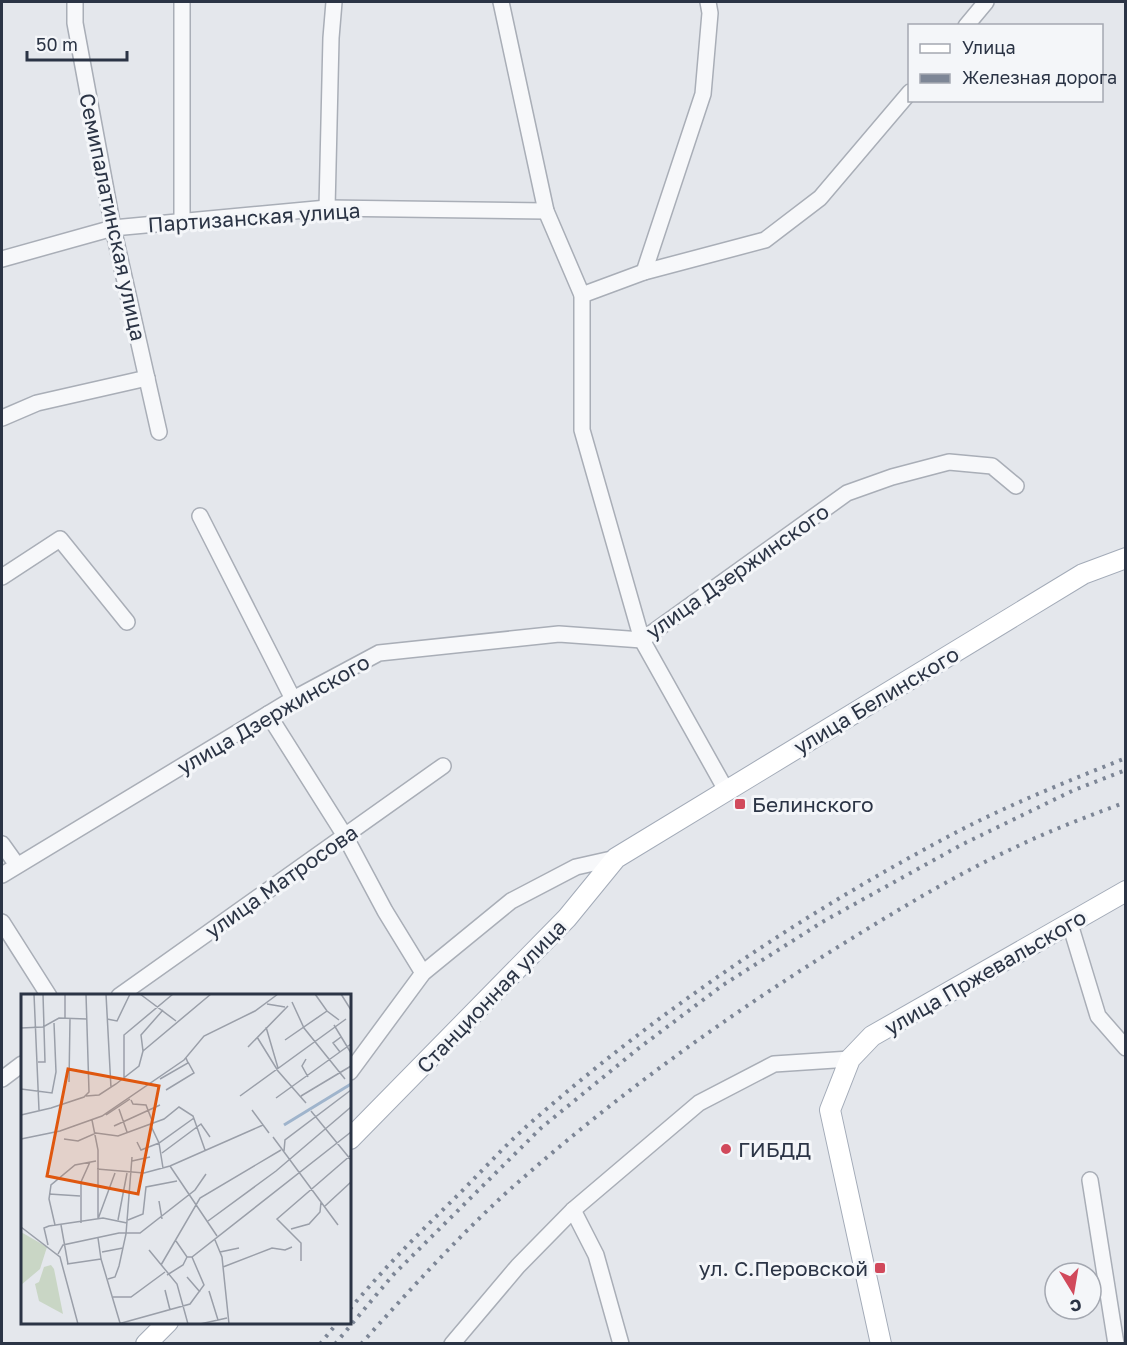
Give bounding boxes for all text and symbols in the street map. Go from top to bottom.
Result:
scale bar [27,24,128,62]
legend [908,24,1103,102]
text: 50 m [36,33,78,55]
text: Улица [962,36,1016,58]
text: Железная дорога [962,66,1117,88]
street label: Семипалатинская улица [74,91,152,343]
street label: Партизанская улица [147,197,361,237]
street label: улица Дзержинского [640,498,834,644]
street label: улица Белинского [789,640,963,760]
street label: улица Дзержинского [172,648,374,780]
place label: Белинского [752,791,874,817]
marker: Белинского [733,797,747,811]
street label: улица Матросова [200,819,362,943]
street label: улица Пржевальского [880,904,1090,1040]
street label: Станционная улица [411,914,571,1078]
inset map [21,994,351,1324]
place label: ГИБДД [738,1136,811,1162]
marker: ГИБДД [719,1142,733,1156]
place label: ул. С.Перовской [699,1255,868,1281]
marker: ул. С.Перовской [873,1261,887,1275]
north arrow [1043,1261,1103,1321]
text: С [1068,1295,1083,1317]

